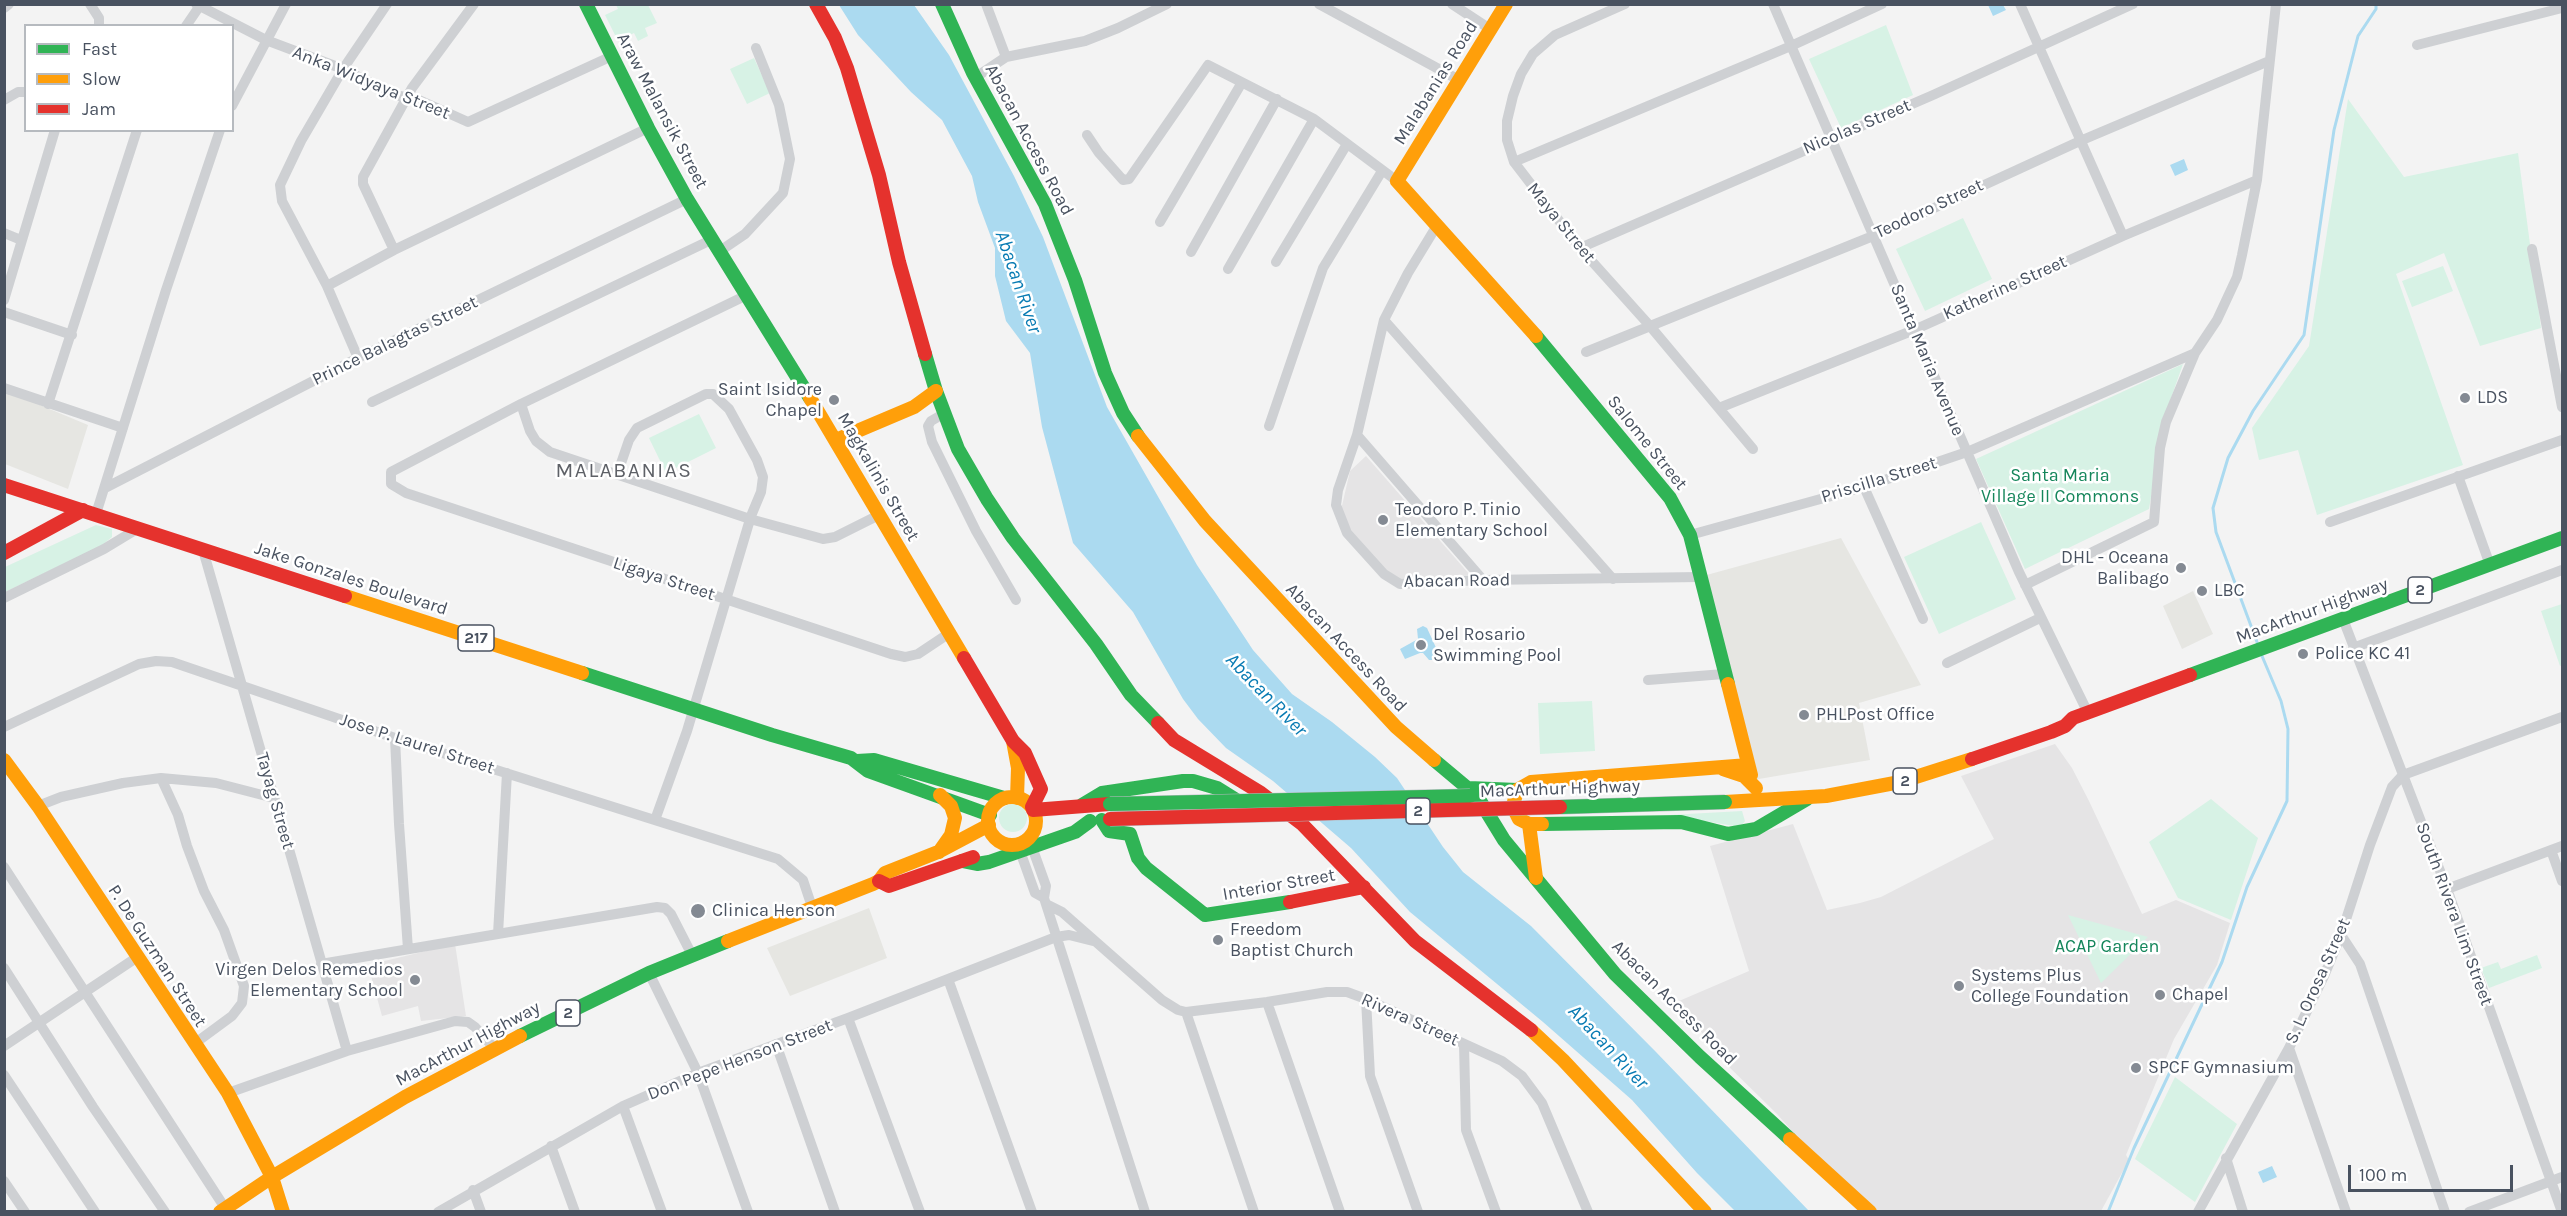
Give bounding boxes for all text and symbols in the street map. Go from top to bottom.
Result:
street label: Malabanias Road [1389,17,1483,149]
legend [24,24,234,132]
street label: Araw Malansik Street [612,29,712,193]
text: Fast [82,38,117,60]
street label: Anka Widyaya Street [289,42,453,124]
street label: Abacan Access Road [980,61,1078,219]
text: Slow [82,68,121,90]
street label: Nicolas Street [1800,95,1914,159]
text: Jam [82,98,116,120]
street label: Teodoro Street [1871,174,1987,244]
street label: Maya Street [1522,178,1600,268]
water label: Abacan River [989,227,1047,337]
street label: Katherine Street [1940,251,2070,325]
street label: Santa Maria Avenue [1885,281,1969,439]
street label: Prince Balagtas Street [309,292,481,390]
place label: Saint Isidore Chapel [718,379,822,422]
place label: LDS [2477,387,2508,409]
street label: Salome Street [1602,391,1692,495]
marker: LDS [2458,391,2472,405]
marker: Saint Isidore Chapel [827,393,841,407]
street label: Magkalinis Street [832,409,924,545]
street label: Priscilla Street [1819,452,1939,508]
district label: MALABANIAS [556,458,692,484]
park label: Santa Maria Village II Commons [1981,465,2139,508]
place label: Teodoro P. Tinio Elementary School [1395,499,1548,542]
marker: Teodoro P. Tinio Elementary School [1376,513,1390,527]
street label: Jake Gonzales Boulevard [252,538,450,620]
place label: DHL - Oceana Balibago [2061,547,2169,590]
street label: Ligaya Street [610,552,718,606]
marker: DHL - Oceana Balibago [2174,561,2188,575]
street label: Abacan Road [1403,569,1511,593]
street label: MacArthur Highway [2233,573,2391,649]
road number: 2 [2408,577,2432,603]
street label: Abacan Access Road [1281,579,1411,717]
place label: LBC [2214,580,2245,602]
marker: LBC [2195,584,2209,598]
place label: Del Rosario Swimming Pool [1433,624,1561,666]
road number: 217 [458,625,494,651]
marker: Del Rosario Swimming Pool [1414,638,1428,652]
place label: Police KC 41 [2315,643,2410,665]
marker: Police KC 41 [2296,647,2310,661]
water label: Abacan River [1220,648,1312,742]
place label: PHLPost Office [1816,704,1935,726]
marker: PHLPost Office [1797,708,1811,722]
street label: Jose P. Laurel Street [337,709,497,779]
street label: Tayag Street [251,750,299,852]
road number: 2 [1893,768,1917,794]
street label: MacArthur Highway [1479,775,1641,803]
road number: 2 [1406,798,1430,824]
street label: South Rivera Lim Street [2411,820,2497,1008]
street label: Interior Street [1221,864,1337,906]
street label: P. De Guzman Street [103,881,211,1031]
place label: Clinica Henson [712,900,835,922]
marker: Clinica Henson [689,902,707,920]
street label: S. L. Orosa Street [2281,915,2355,1047]
place label: Freedom Baptist Church [1230,919,1354,962]
marker: Freedom Baptist Church [1211,933,1225,947]
street label: Abacan Access Road [1607,936,1741,1070]
park label: ACAP Garden [2055,936,2159,958]
place label: Virgen Delos Remedios Elementary School [215,959,403,1002]
place label: Systems Plus College Foundation [1971,965,2129,1008]
marker: Virgen Delos Remedios Elementary School [408,973,422,987]
marker: Systems Plus College Foundation [1952,979,1966,993]
place label: Chapel [2172,984,2229,1006]
marker: Chapel [2153,988,2167,1002]
street label: Rivera Street [1358,989,1462,1051]
street label: MacArthur Highway [392,997,544,1091]
road number: 2 [556,1000,580,1026]
water label: Abacan River [1563,1000,1653,1094]
street label: Don Pepe Henson Street [645,1015,835,1105]
place label: SPCF Gymnasium [2148,1057,2294,1079]
marker: SPCF Gymnasium [2129,1061,2143,1075]
scale bar [2351,1153,2516,1191]
text: 100 m [2359,1164,2407,1186]

